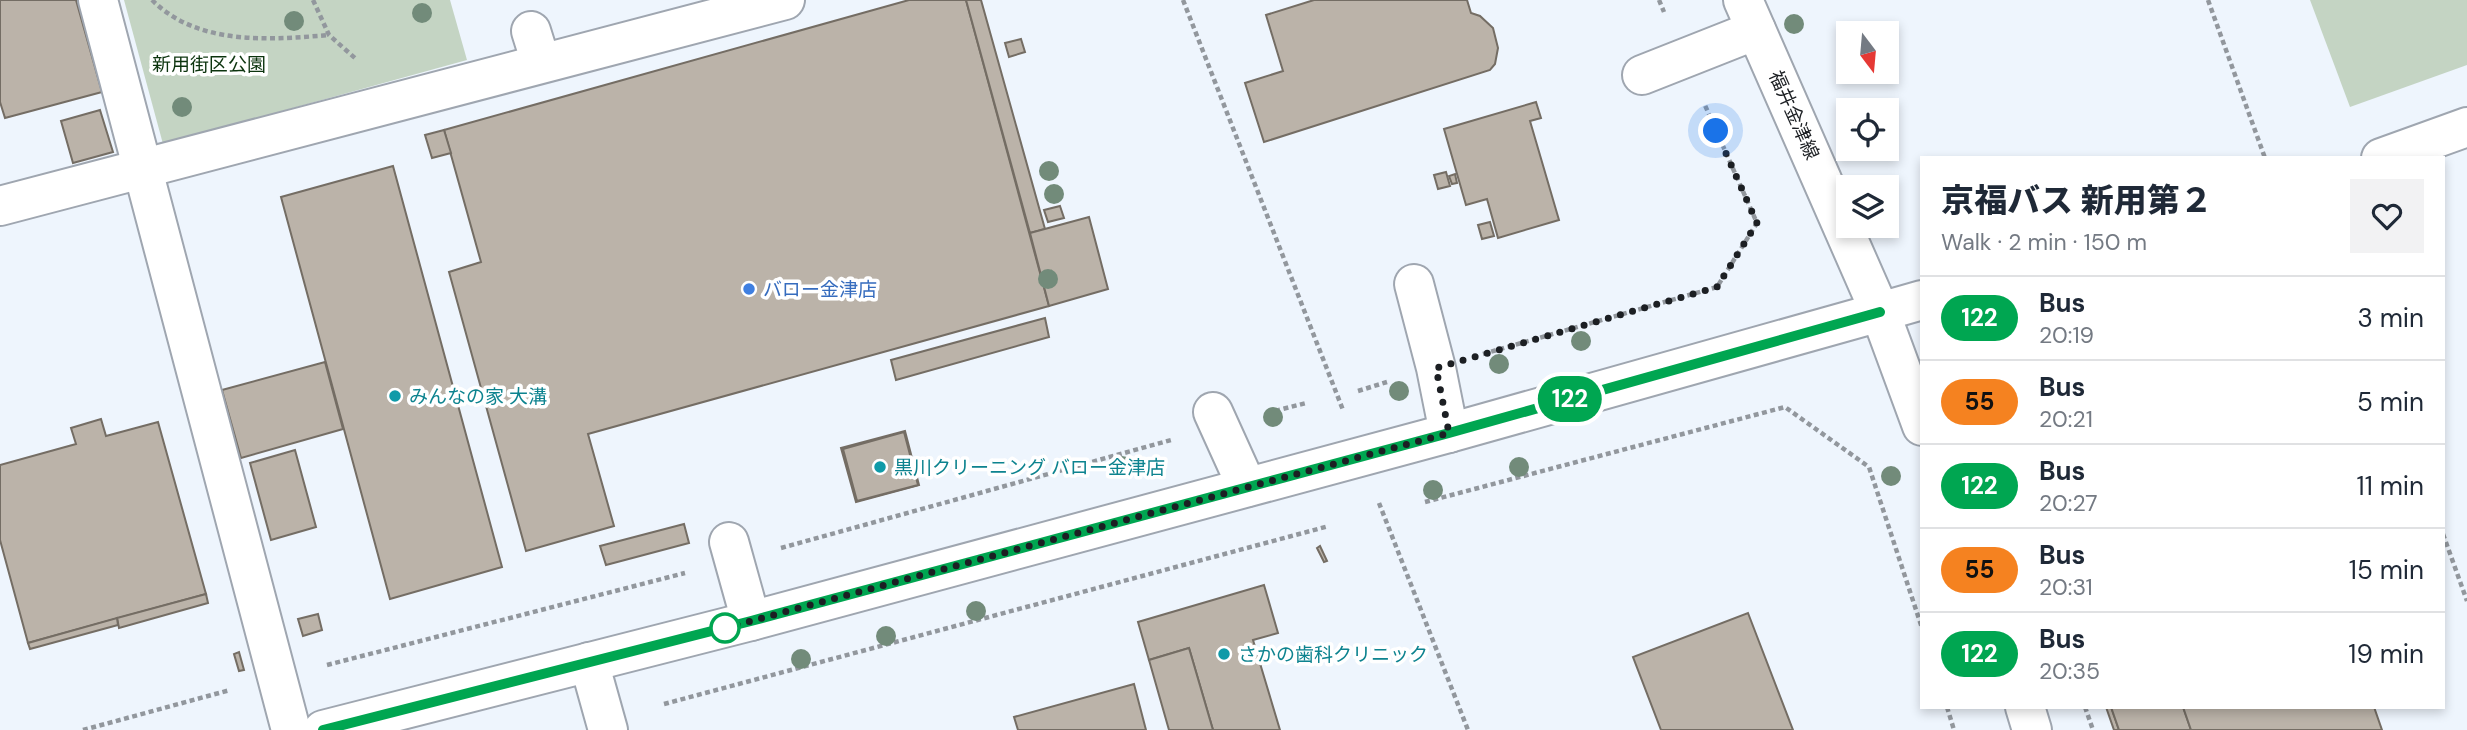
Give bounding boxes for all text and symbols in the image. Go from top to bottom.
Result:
north arrow [1836,21,1899,84]
map controls [1836,21,1899,238]
park label: 新用街区公園 [152,52,266,77]
street label: 福井金津線 [1763,67,1825,163]
button: locate [1836,98,1899,161]
your location [1698,113,1733,148]
button: layers [1836,175,1899,238]
text: 京福バス 新用第２ [1941,179,2213,222]
button: heart [2350,179,2424,253]
text: Walk · 2 min · 150 m [1941,227,2147,257]
place label: バロー金津店 [763,277,877,302]
marker: バロー金津店 [741,281,757,297]
text: Bus [2039,286,2085,320]
text: 3 min [2357,301,2424,335]
text: 122 [1961,302,1998,333]
text: 20:19 [2039,320,2094,350]
text: Bus [2039,370,2085,404]
line badge: 122 [1530,376,1610,422]
text: 122 [1552,383,1588,414]
place label: みんなの家 大溝 [409,384,547,409]
text: 5 min [2357,385,2424,419]
text: 55 [1965,386,1994,417]
marker: みんなの家 大溝 [387,388,403,404]
text: 20:21 [2039,404,2093,434]
text: Bus [2039,454,2085,488]
place label: 黒川クリーニング バロー金津店 [894,455,1165,480]
marker: 黒川クリーニング バロー金津店 [872,459,888,475]
text: 11 min [2357,469,2424,503]
text: 122 [1961,470,1998,501]
text: 20:27 [2039,488,2098,518]
text: Bus [2039,538,2085,572]
text: 15 min [2349,553,2424,587]
text: 55 [1965,554,1994,585]
text: 20:31 [2039,572,2093,602]
unlabelled marker [710,613,740,643]
text: Bus [2039,622,2085,656]
text: 19 min [2348,637,2424,671]
text: 122 [1961,638,1998,669]
place label: さかの歯科クリニック [1238,642,1428,667]
marker: さかの歯科クリニック [1216,646,1232,662]
text: 20:35 [2039,656,2100,686]

